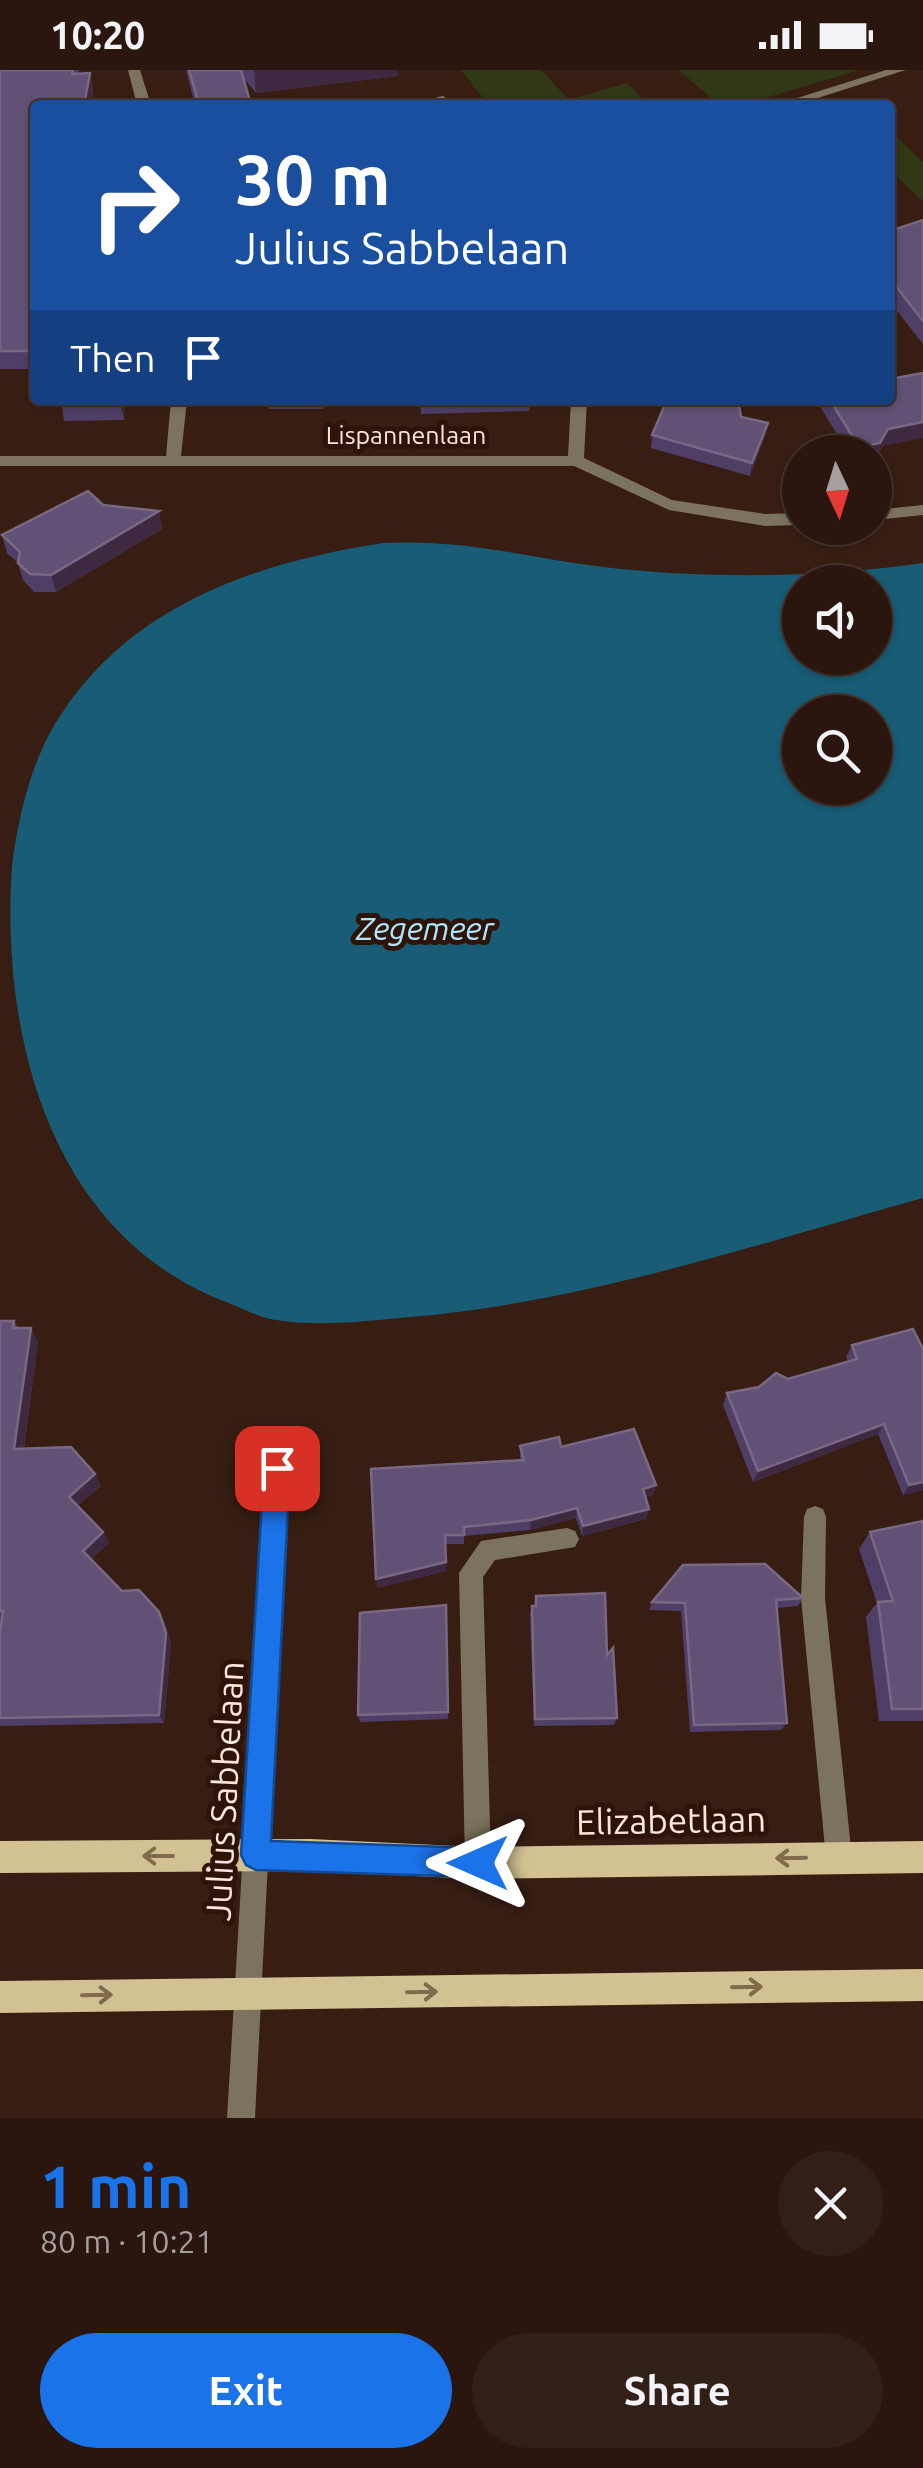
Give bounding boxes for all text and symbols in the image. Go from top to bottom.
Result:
text: 10:20 [50,14,145,56]
icon: right [70,140,200,270]
text: 30 m [235,140,391,218]
text: Julius Sabbelaan [235,222,569,273]
icon: arrive [176,330,231,385]
text: Then [70,337,156,379]
street label: Lispannenlaan [326,421,486,449]
north arrow [782,435,892,545]
map controls [782,435,892,805]
button: sound [782,565,892,675]
button: search [782,695,892,805]
water label: Zegemeer [355,910,495,946]
pin [235,1426,320,1511]
icon: arrive [250,1441,305,1496]
street label: Julius Sabbelaan [197,1660,251,1922]
street label: Elizabetlaan [576,1798,766,1842]
position arrow [426,1811,530,1915]
one-way arrow [143,1846,176,1866]
one-way arrow [775,1849,807,1868]
one-way arrow [731,1978,763,1997]
one-way arrow [406,1982,438,2002]
one-way arrow [81,1986,113,2005]
button: close [778,2151,883,2256]
text: 1 min [40,2152,192,2219]
text: 80 m · 10:21 [40,2223,214,2259]
button: Exit [40,2333,452,2448]
button: Share [472,2333,883,2448]

